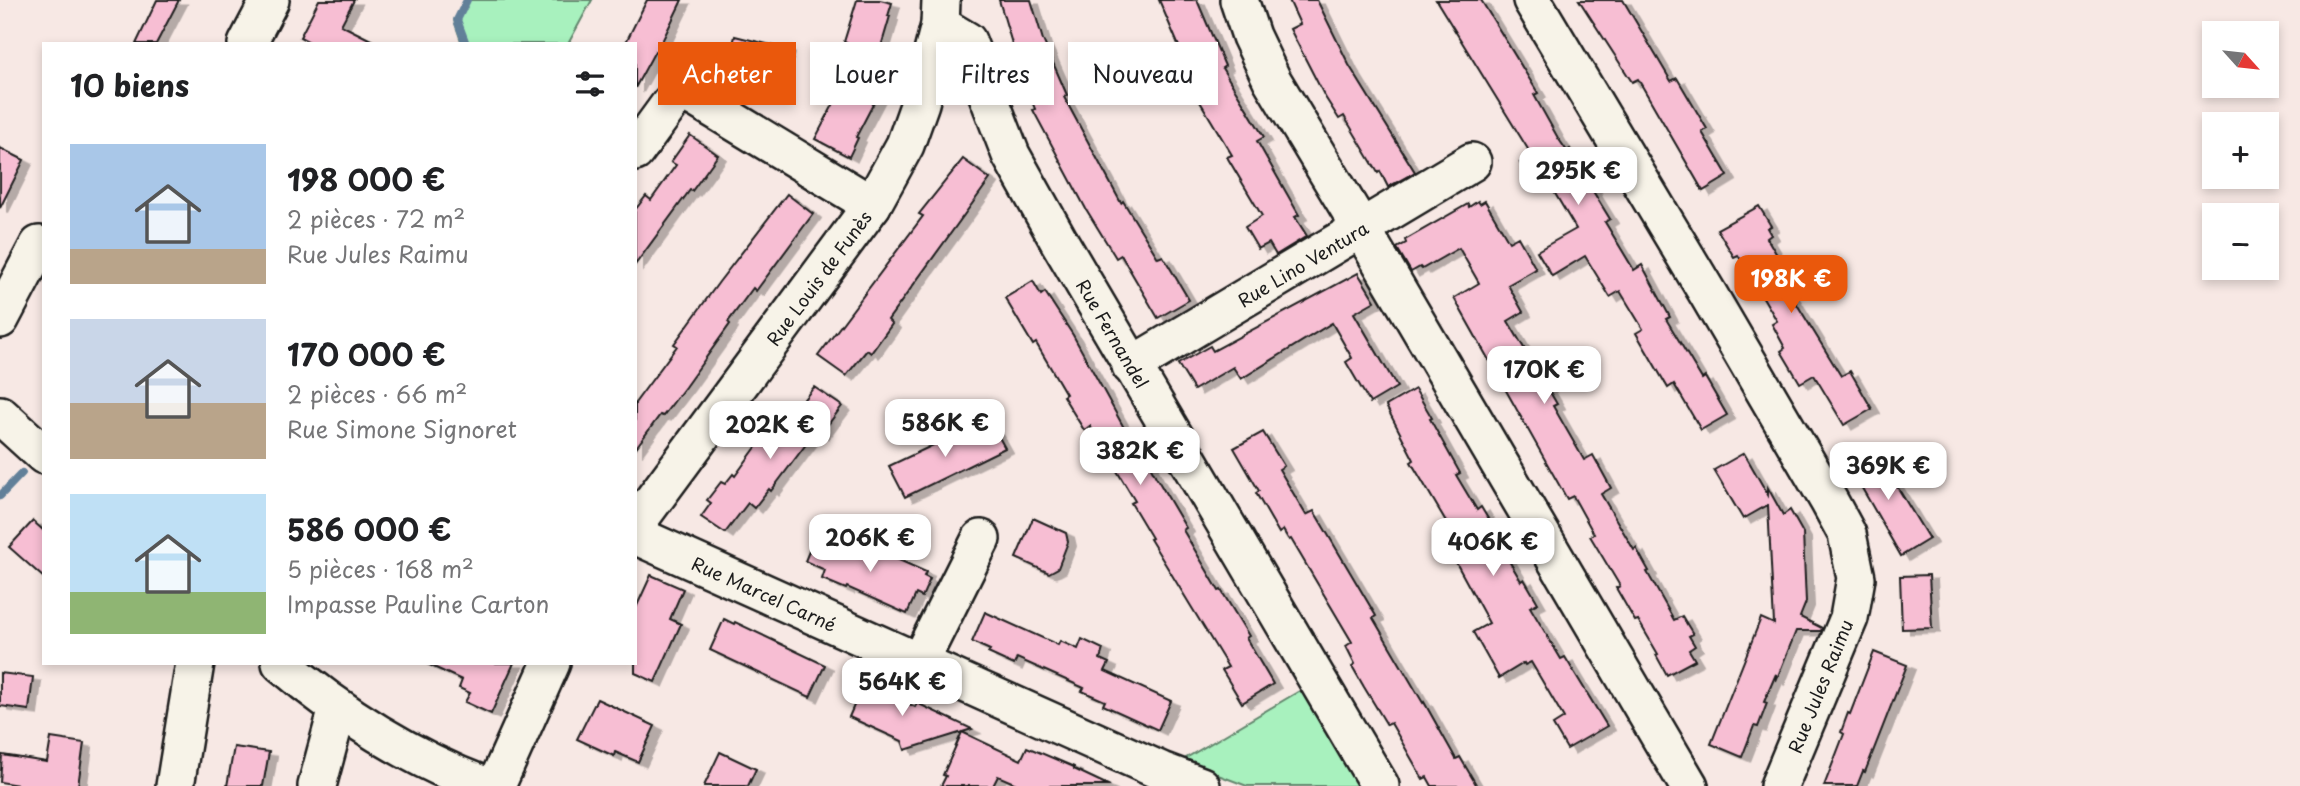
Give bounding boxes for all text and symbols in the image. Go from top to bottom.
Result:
north arrow [2202,21,2278,98]
map controls [2202,21,2279,280]
chip: Acheter [658,42,796,105]
chip: Louer [810,42,922,105]
chip: Filtres [936,42,1054,105]
chip: Nouveau [1068,42,1218,105]
text: 10 biens [70,62,189,107]
icon: filters [571,65,609,103]
button: + [2202,112,2279,189]
pin: 295K € [1521,148,1635,207]
text: 295K € [1535,152,1621,187]
text: 198 000 € [287,156,445,201]
icon: home [126,172,210,256]
text: 2 pièces · 72 m² [287,201,465,236]
button: − [2202,203,2279,280]
street label: Rue Louis de Funès [759,204,877,351]
street label: Rue Lino Ventura [1232,214,1373,313]
text: Rue Jules Raimu [287,236,469,271]
pin: 198K € [1734,256,1848,315]
text: 198K € [1750,260,1832,295]
street label: Rue Fernandel [1071,274,1156,393]
text: 170 000 € [287,331,446,376]
pin: 170K € [1487,346,1601,406]
icon: home [126,347,210,431]
text: 170K € [1503,351,1585,386]
text: 2 pièces · 66 m² [287,376,467,411]
pin: 586K € [888,400,1002,459]
pin: 202K € [713,402,827,461]
text: 586K € [901,404,989,439]
text: 202K € [725,406,815,441]
text: Rue Simone Signoret [287,411,517,446]
pin: 382K € [1083,428,1197,487]
text: 382K € [1096,432,1184,467]
pin: 369K € [1831,442,1945,502]
text: 369K € [1846,447,1930,482]
text: 586 000 € [287,506,451,551]
pin: 206K € [813,514,927,574]
pin: 406K € [1436,518,1550,578]
text: 206K € [825,519,915,554]
icon: home [126,522,210,606]
text: 406K € [1447,523,1539,558]
street label: Rue Marcel Carné [688,549,841,637]
text: 5 pièces · 168 m² [287,551,474,586]
text: Impasse Pauline Carton [287,586,549,621]
street label: Rue Jules Raimu [1781,615,1859,757]
pin: 564K € [845,658,959,718]
text: 564K € [858,663,946,698]

